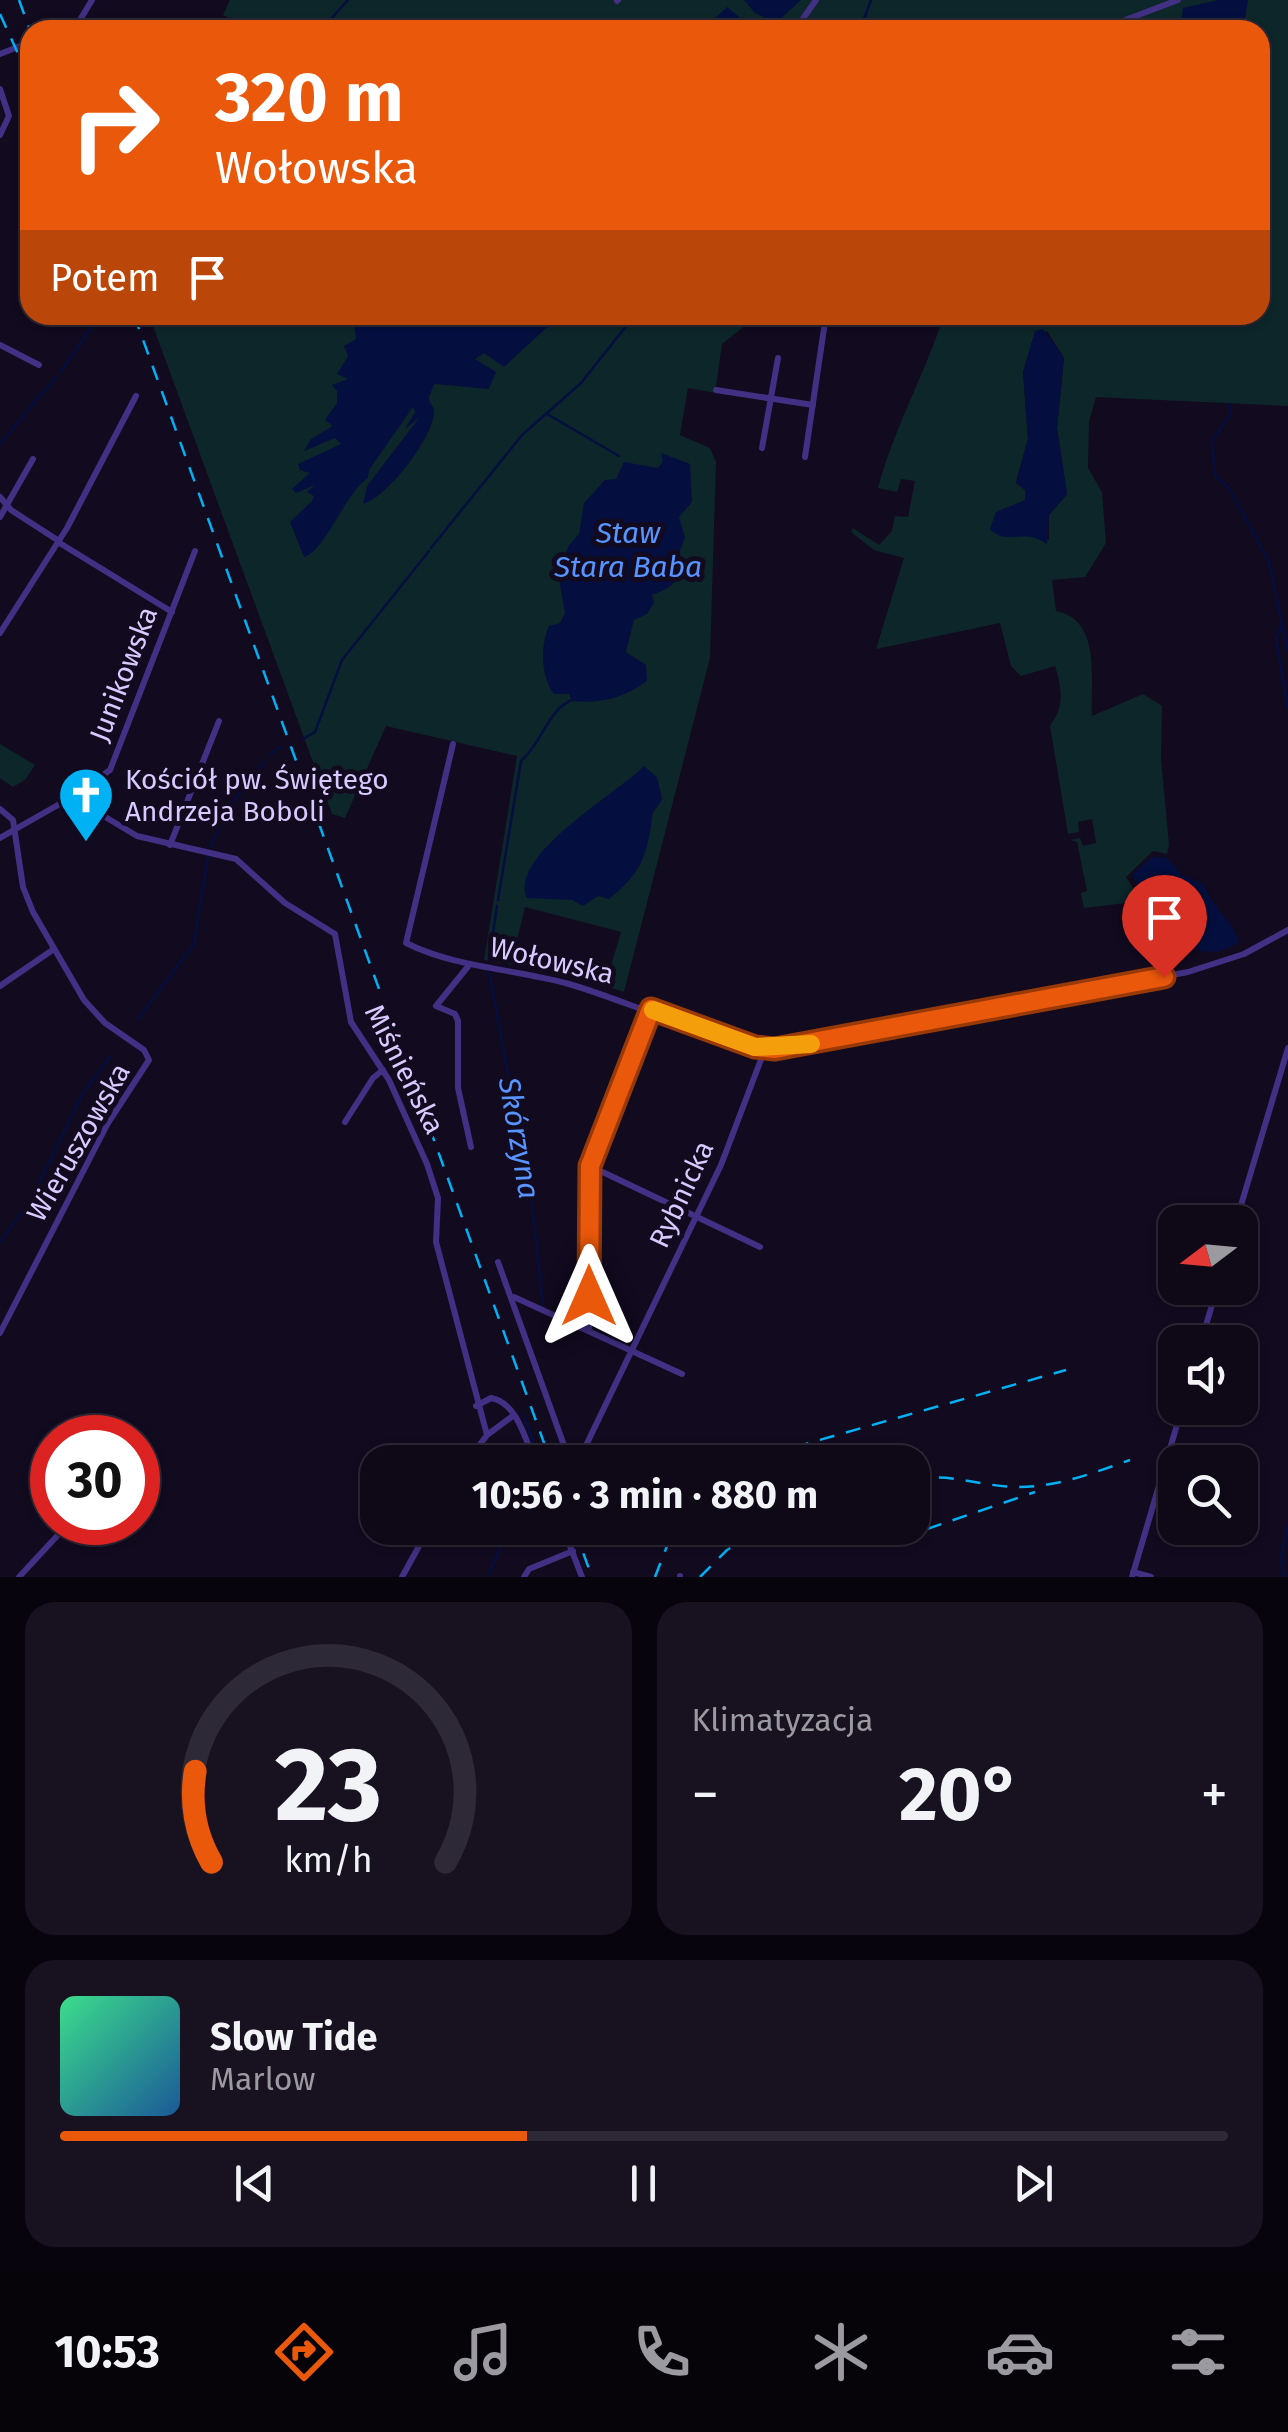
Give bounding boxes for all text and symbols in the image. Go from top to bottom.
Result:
text: 320 m [215,56,404,140]
icon: right [50,60,180,190]
text: Wołowska [215,141,418,195]
icon: arrive [180,250,235,305]
text: Potem [50,255,160,301]
water label: Staw Stara Baba [553,515,702,585]
street label: Junikowska [83,602,164,746]
place label: Kościół pw. Świętego Andrzeja Boboli [125,763,389,828]
church icon: Kościół pw. Świętego Andrzeja Boboli [56,765,116,844]
pin [1122,875,1207,978]
icon: arrive [1137,890,1192,945]
street label: Wołowska [487,930,617,991]
street label: Miśnieńska [358,999,451,1140]
street label: Wieruszowska [20,1057,137,1227]
water label: Skórzyna [490,1073,547,1202]
street label: Rybnicka [642,1135,721,1253]
north arrow [1158,1205,1258,1305]
map controls [1158,1205,1258,1545]
position arrow [537,1244,641,1348]
button: sound [1158,1325,1258,1425]
speed limit sign: 30 [30,1415,160,1545]
button: search [1158,1445,1258,1545]
text: 10:56 · 3 min · 880 m [472,1472,818,1518]
text: Klimatyzacja [692,1701,873,1739]
text: 23 [275,1723,382,1848]
text: 20° [899,1750,1021,1840]
text: − [692,1762,719,1828]
text: + [1201,1762,1228,1828]
text: km/h [284,1839,372,1881]
text: Slow Tide [210,2014,378,2060]
text: Marlow [210,2060,316,2098]
icon: previous [227,2156,282,2211]
icon: pause [616,2156,671,2211]
icon: next [1006,2156,1061,2211]
icon: directions [269,2317,339,2387]
icon: music [448,2317,518,2387]
icon: phone [627,2317,697,2387]
icon: climate [806,2317,876,2387]
icon: car [985,2317,1055,2387]
icon: filters [1163,2317,1233,2387]
text: 10:53 [54,2325,160,2379]

